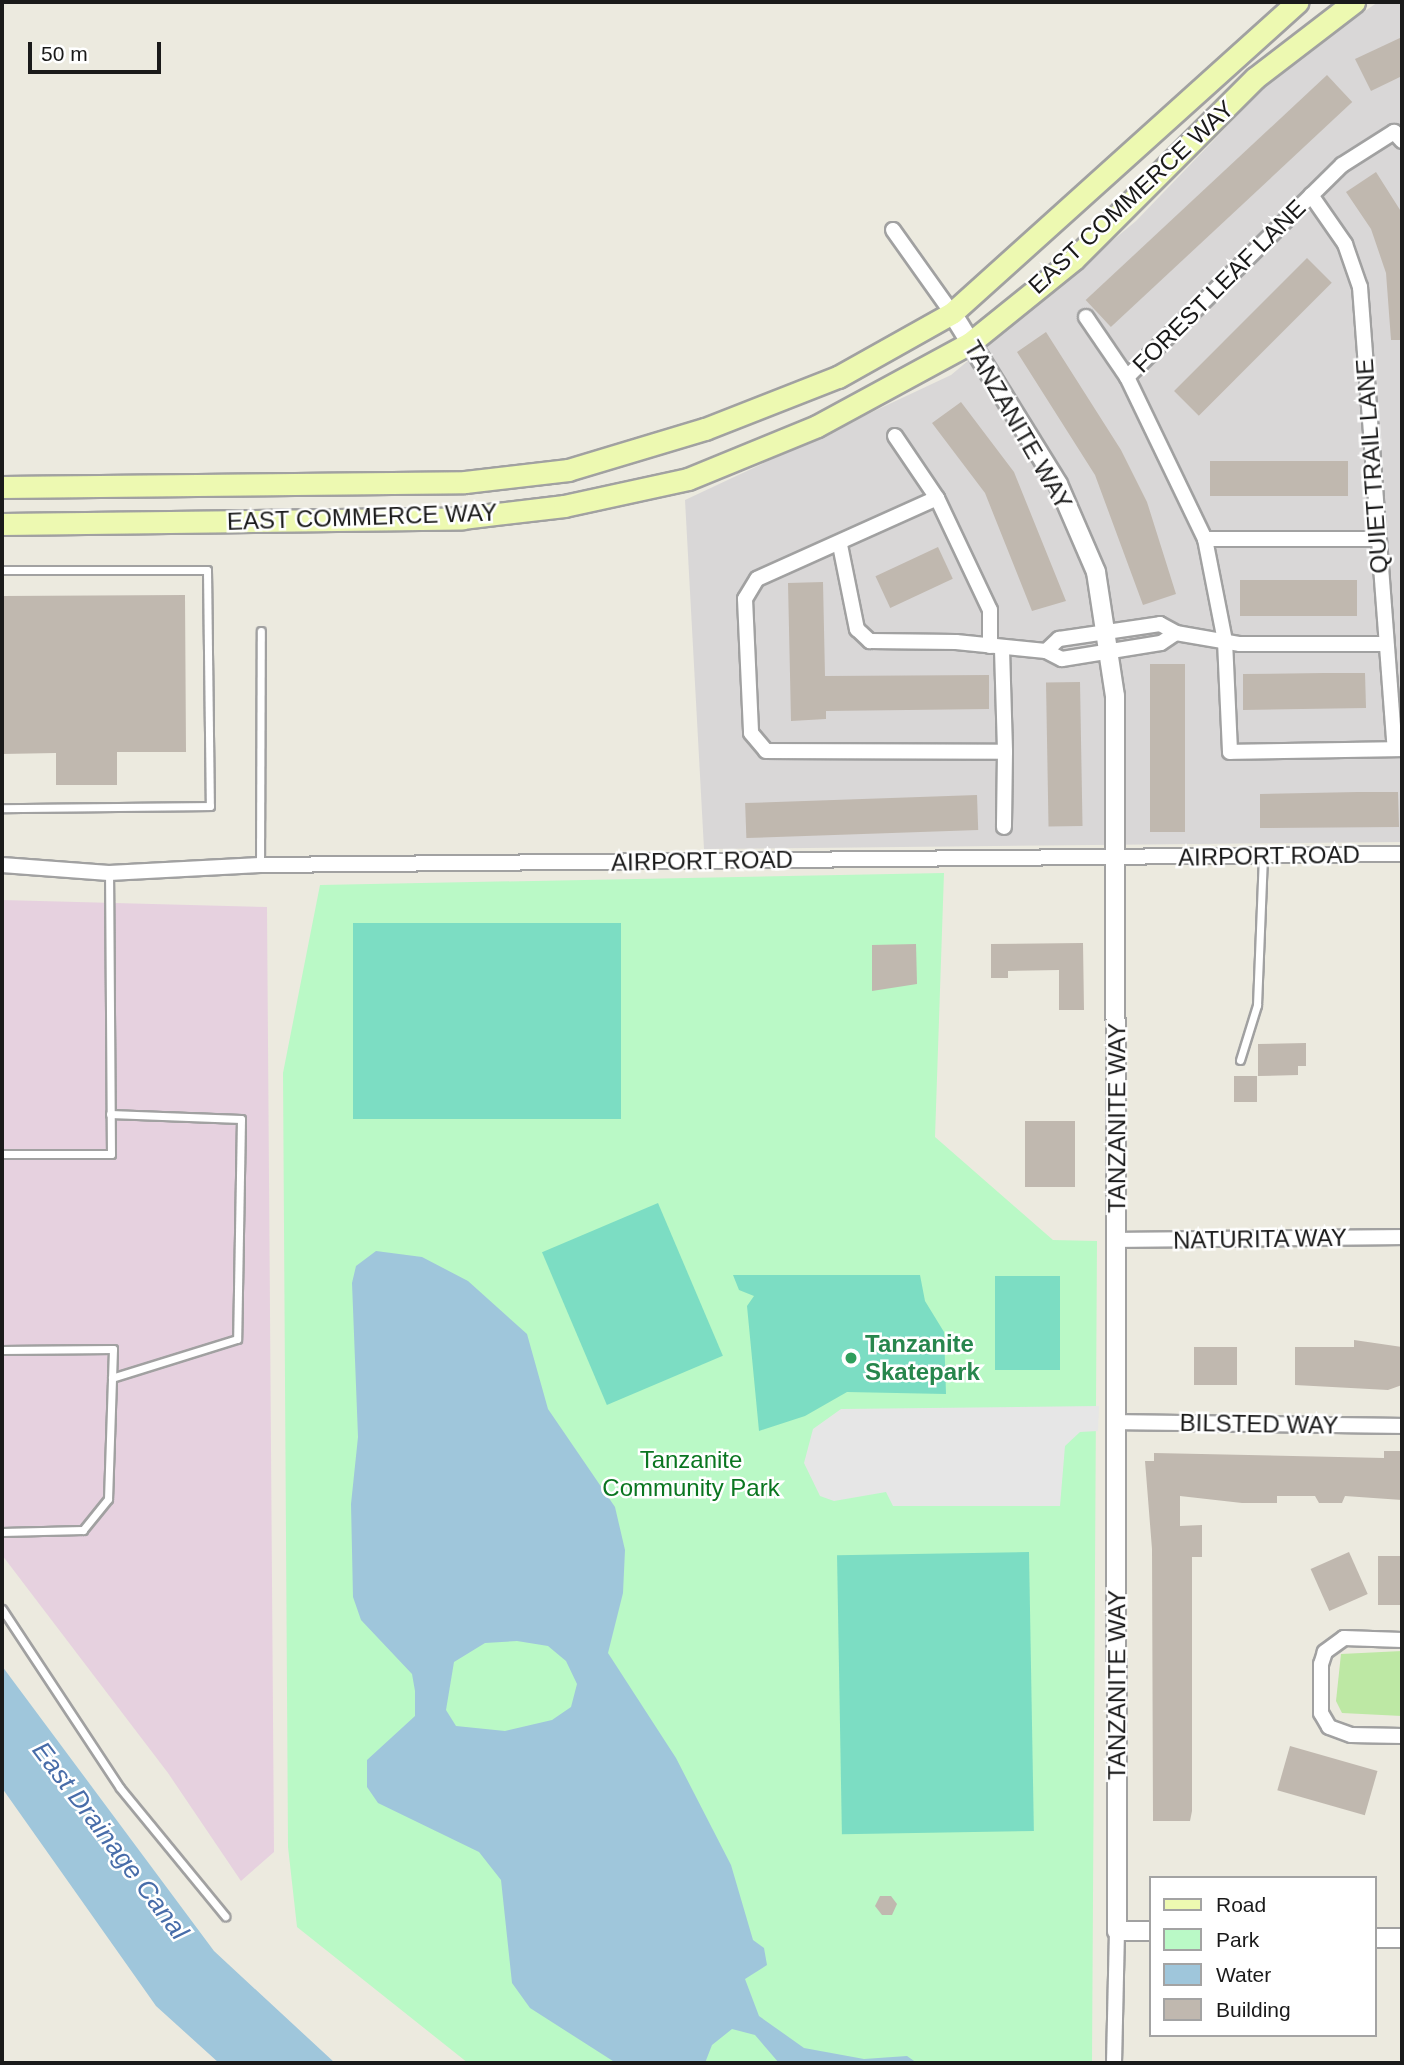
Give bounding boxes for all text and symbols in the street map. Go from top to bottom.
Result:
scale bar [32,28,164,72]
text: 50 m [41,42,88,65]
street label: EAST COMMERCE WAY [1022,94,1240,300]
street label: FOREST LEAF LANE [1126,193,1312,379]
street label: TANZANITE WAY [958,335,1078,515]
street label: QUIET TRAIL LANE [1350,357,1394,575]
street label: EAST COMMERCE WAY [226,498,498,536]
street label: AIRPORT ROAD [1178,840,1360,872]
street label: AIRPORT ROAD [611,845,793,877]
street label: TANZANITE WAY [1103,1023,1131,1213]
street label: NATURITA WAY [1172,1223,1348,1255]
place label: Tanzanite Skatepark [865,1330,980,1386]
marker: Tanzanite Skatepark [843,1350,859,1366]
street label: BILSTED WAY [1179,1408,1339,1440]
park label: Tanzanite Community Park [602,1446,780,1502]
street label: TANZANITE WAY [1103,1590,1131,1780]
water label: East Drainage Canal [25,1736,195,1946]
legend [1148,1876,1376,2037]
text: Road [1216,1893,1266,1916]
text: Park [1216,1928,1259,1951]
text: Water [1216,1963,1271,1986]
text: Building [1216,1998,1291,2021]

